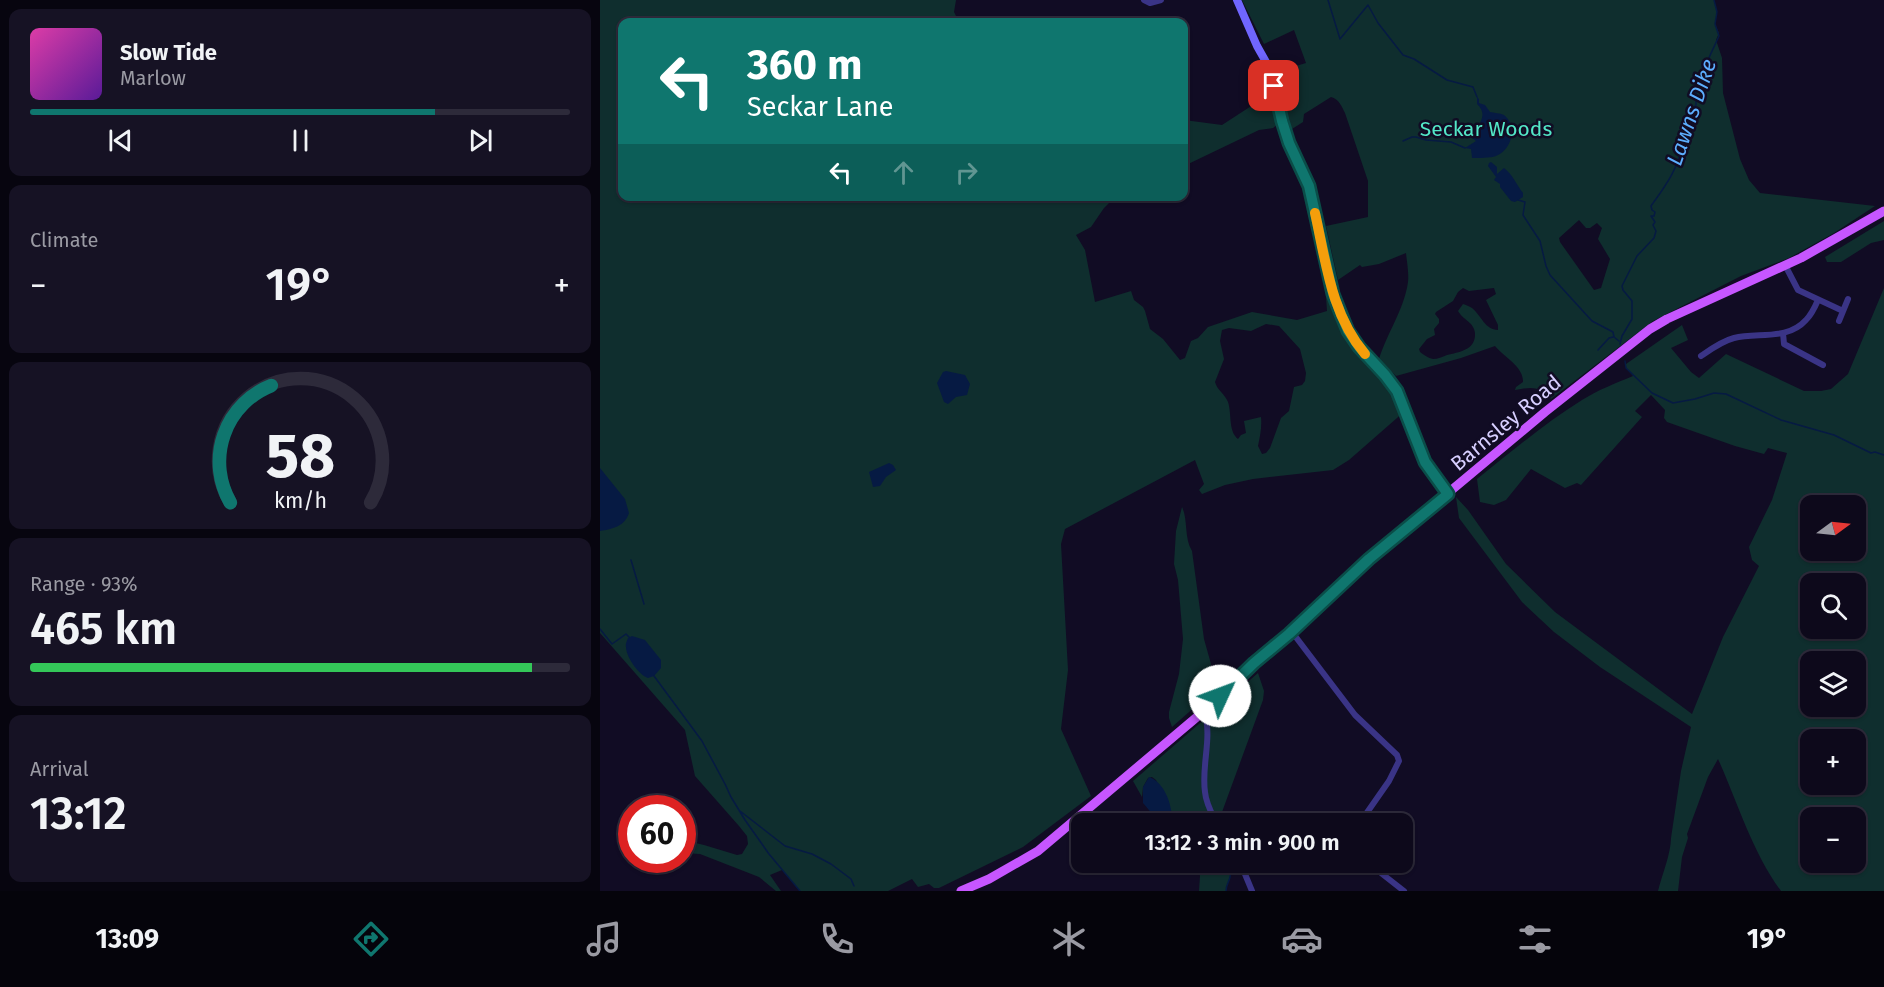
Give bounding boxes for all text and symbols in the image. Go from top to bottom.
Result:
text: Slow Tide [120,39,217,66]
text: 360 m [747,40,863,90]
icon: left [648,42,726,120]
water label: Lawns Dike [1661,55,1722,169]
pin [1248,60,1299,111]
text: Marlow [120,66,186,90]
icon: arrive [1257,69,1290,102]
text: Seckar Lane [747,91,893,123]
park label: Seckar Woods [1420,116,1552,142]
icon: previous [104,124,137,157]
icon: pause [284,124,317,157]
icon: next [464,124,497,157]
icon: left [824,156,857,189]
icon: ahead [887,156,920,189]
icon: right [950,156,983,189]
text: Climate [30,228,98,252]
text: 19° [266,258,334,312]
text: − [30,266,47,306]
text: + [554,266,570,306]
street label: Barnsley Road [1445,369,1567,477]
text: 58 [265,419,335,494]
text: km/h [273,488,327,514]
north arrow [1800,495,1866,561]
map controls [1800,495,1866,873]
text: Range · 93% [30,572,137,596]
button: search [1800,573,1866,639]
text: 465 km [30,602,177,656]
button: layers [1800,651,1866,717]
position arrow [1188,664,1252,728]
button: + [1800,729,1866,795]
text: Arrival [30,757,89,781]
text: 13:12 [30,787,126,841]
speed limit sign: 60 [618,795,696,873]
button: − [1800,807,1866,873]
text: 13:12 · 3 min · 900 m [1144,829,1340,856]
icon: directions [350,918,392,960]
icon: music [583,918,625,960]
icon: phone [816,918,858,960]
icon: climate [1048,918,1090,960]
icon: car [1281,918,1323,960]
icon: filters [1514,918,1556,960]
text: 13:09 [95,923,159,955]
text: 19° [1747,923,1789,955]

